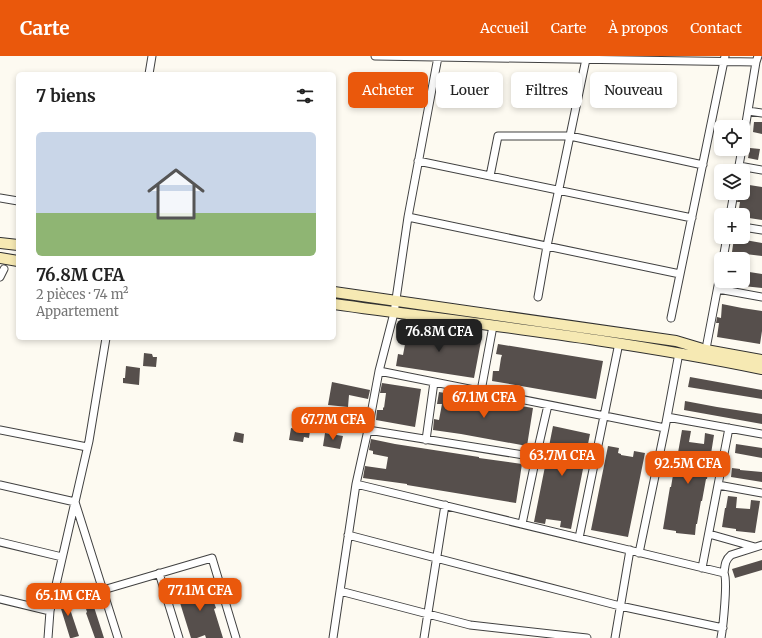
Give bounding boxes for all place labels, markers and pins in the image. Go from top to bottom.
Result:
pin: 76.8M CFA [393,319,485,353]
pin: 67.1M CFA [438,385,530,419]
pin: 67.7M CFA [287,407,379,441]
pin: 63.7M CFA [516,443,608,477]
pin: 92.5M CFA [642,451,734,485]
pin: 77.1M CFA [154,578,246,612]
pin: 65.1M CFA [22,583,114,617]

